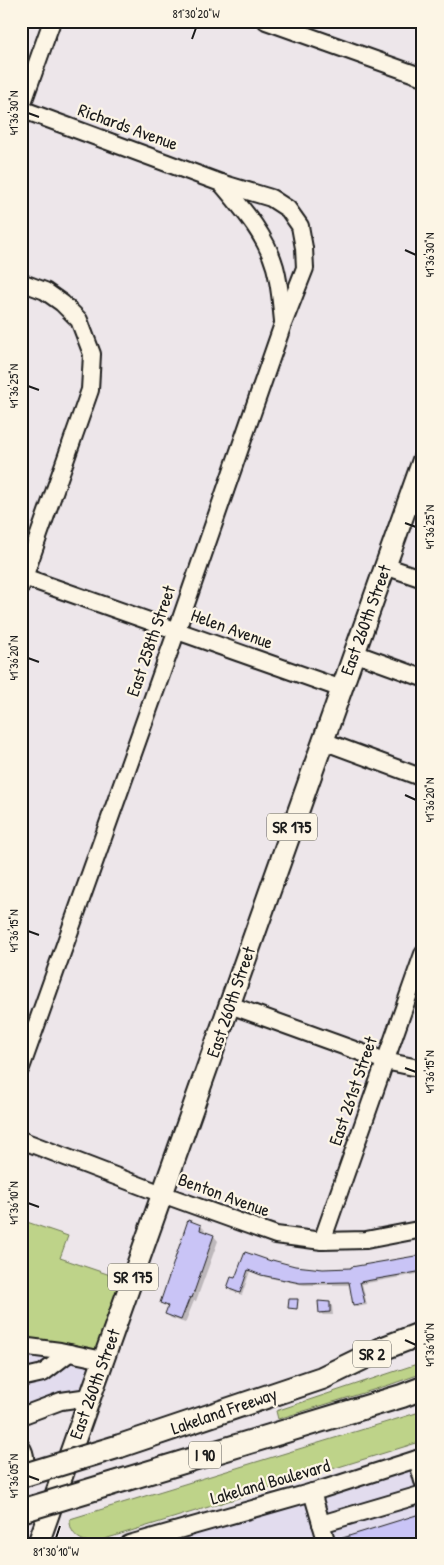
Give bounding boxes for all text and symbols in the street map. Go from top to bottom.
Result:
text: 81°30'20"W [172,5,220,22]
text: 41°36'30"N [5,91,22,135]
street label: Richards Avenue [75,97,182,156]
text: 41°36'30"N [421,233,438,277]
text: 41°36'25"N [5,364,22,408]
text: 41°36'25"N [421,505,438,549]
street label: East 260th Street [334,560,397,678]
street label: East 258th Street [120,581,181,700]
street label: Helen Avenue [188,602,277,655]
text: 41°36'20"N [5,636,22,680]
text: 41°36'20"N [421,778,438,822]
road number: SR 175 [267,814,317,840]
text: 41°36'15"N [5,909,22,953]
street label: East 260th Street [200,942,261,1061]
street label: East 261st Street [322,1032,383,1149]
text: 41°36'15"N [421,1050,438,1094]
street label: Benton Avenue [175,1166,273,1223]
text: 41°36'10"N [5,1181,22,1225]
road number: SR 175 [108,1264,158,1290]
text: 41°36'10"N [421,1323,438,1367]
street label: East 260th Street [63,1324,126,1442]
road number: SR 2 [353,1340,391,1368]
street label: Lakeland Freeway [168,1381,281,1440]
road number: I 90 [189,1442,221,1468]
street label: Lakeland Boulevard [207,1453,333,1511]
text: 41°36'05"N [5,1454,22,1498]
text: 81°30'10"W [33,1543,80,1560]

